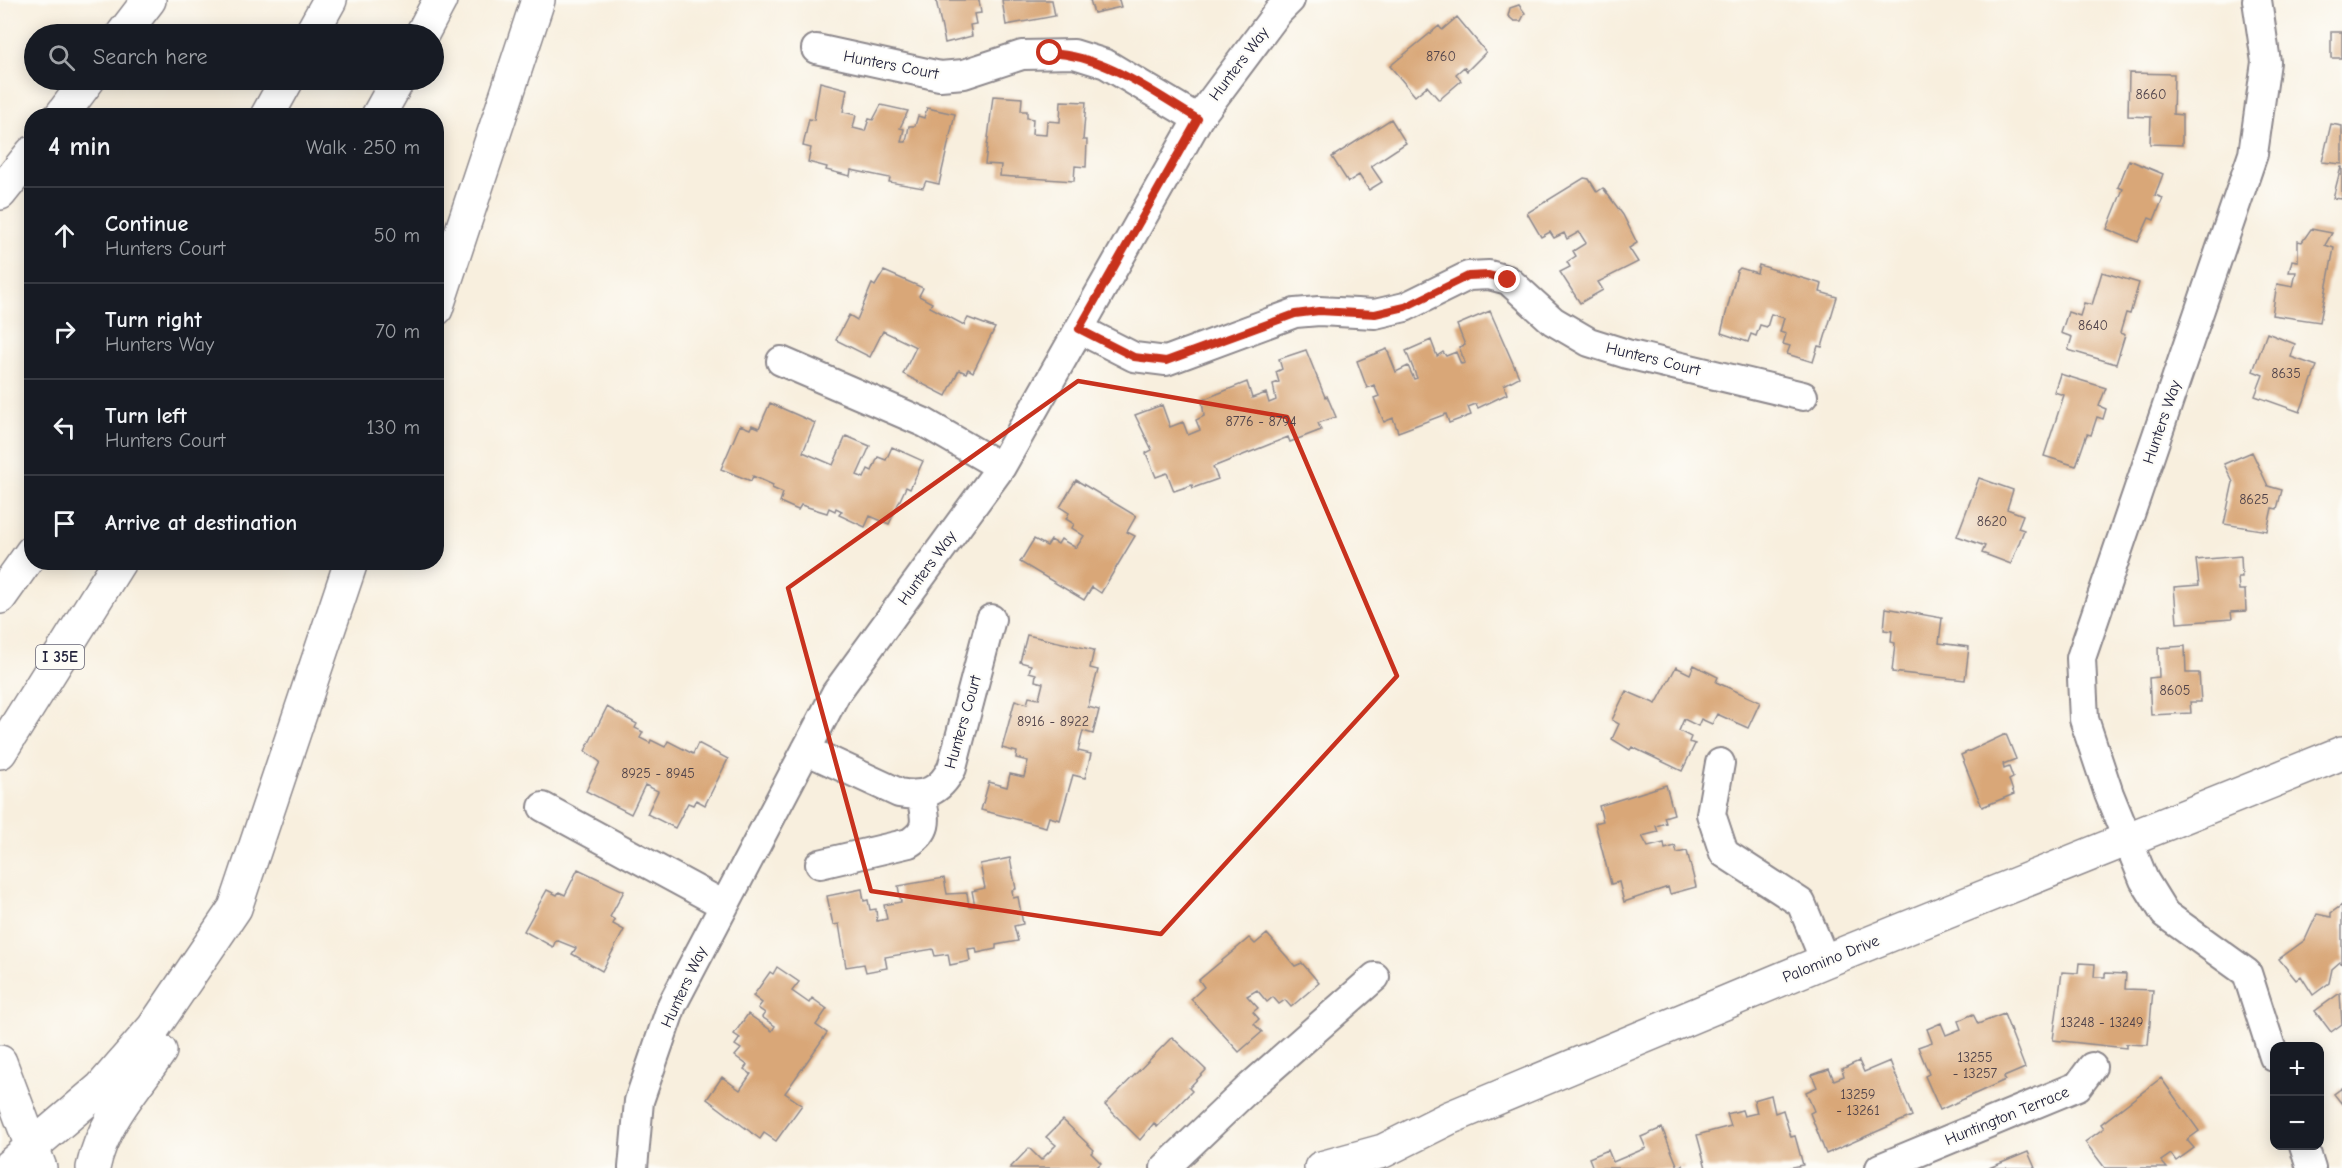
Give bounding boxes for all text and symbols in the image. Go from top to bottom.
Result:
street label: Hunters Way [1206,23,1273,104]
search box [24,24,444,90]
route start [1036,39,1062,65]
icon: search [45,41,78,74]
text: Search here [93,44,208,70]
street label: Hunters Court [842,47,940,83]
house number: 8760 [1426,48,1456,65]
house number: 8660 [2136,86,2166,103]
text: 4 min [48,132,111,162]
text: Walk · 250 m [306,136,420,159]
text: Continue [105,211,188,237]
icon: ahead [48,219,81,252]
text: 50 m [374,224,420,247]
text: Hunters Court [105,237,226,260]
route end [1494,266,1520,292]
text: Turn right [105,307,202,333]
icon: right [48,315,81,348]
house number: 8640 [2078,317,2108,334]
text: 70 m [375,320,420,343]
text: Hunters Way [105,333,214,356]
street label: Hunters Court [1604,339,1702,380]
house number: 8635 [2271,365,2301,382]
street label: Hunters Way [2139,377,2185,466]
text: Turn left [105,403,187,429]
icon: left [48,411,81,444]
house number: 8776 - 8794 [1226,413,1297,430]
text: 130 m [367,416,420,439]
text: Hunters Court [105,429,226,452]
house number: 8625 [2239,491,2269,508]
icon: arrive [48,507,81,540]
text: Arrive at destination [105,510,297,536]
house number: 8620 [1977,513,2007,530]
street label: Hunters Way [894,527,960,609]
road number: I 35E [36,645,84,669]
street label: Hunters Court [941,673,985,771]
house number: 8605 [2160,682,2190,699]
house number: 8916 - 8922 [1017,713,1089,730]
house number: 8925 - 8945 [621,765,695,782]
street label: Palomino Drive [1780,931,1882,987]
street label: Hunters Way [657,943,711,1030]
house number: 13248 - 13249 [2061,1014,2143,1031]
map controls [2270,1042,2324,1150]
button: + [2270,1042,2324,1096]
house number: 13255 - 13257 [1953,1049,1998,1082]
street label: Huntington Terrace [1942,1083,2072,1149]
house number: 13259 - 13261 [1836,1086,1880,1119]
button: − [2270,1096,2324,1150]

